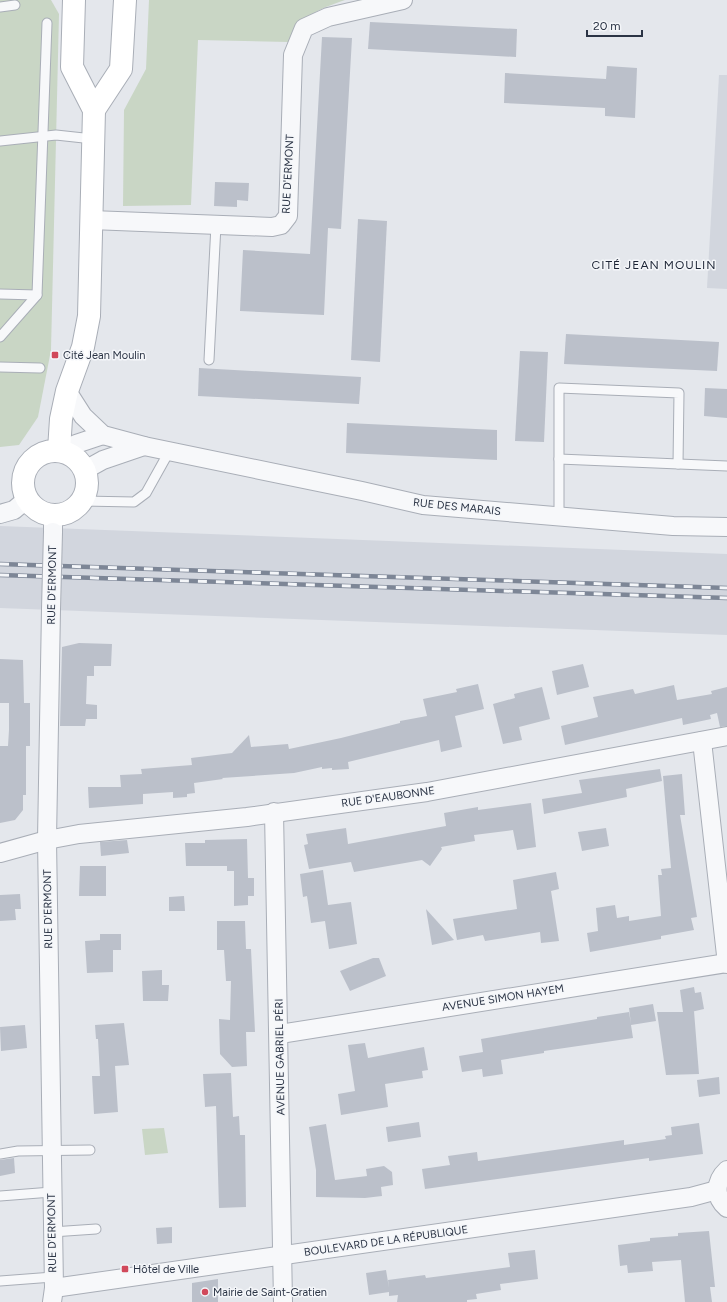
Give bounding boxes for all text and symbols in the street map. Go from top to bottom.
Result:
scale bar [587,12,642,38]
text: 20 m [593,19,621,33]
street label: RUE D'ERMONT [279,134,297,214]
district label: CITÉ JEAN MOULIN [592,258,717,272]
place label: Cité Jean Moulin [63,349,145,362]
marker: Cité Jean Moulin [50,350,60,360]
street label: RUE DES MARAIS [412,496,502,518]
street label: RUE D'ERMONT [45,545,59,625]
street label: RUE D'EAUBONNE [340,784,436,810]
street label: RUE D'ERMONT [41,869,55,949]
street label: AVENUE SIMON HAYEM [441,982,565,1014]
street label: AVENUE GABRIEL PÉRI [272,999,288,1115]
street label: RUE D'ERMONT [45,1193,59,1273]
street label: BOULEVARD DE LA RÉPUBLIQUE [303,1223,469,1259]
place label: Hôtel de Ville [133,1263,199,1276]
marker: Hôtel de Ville [120,1264,130,1274]
place label: Mairie de Saint-Gratien [213,1286,327,1299]
marker: Mairie de Saint-Gratien [200,1287,210,1297]

